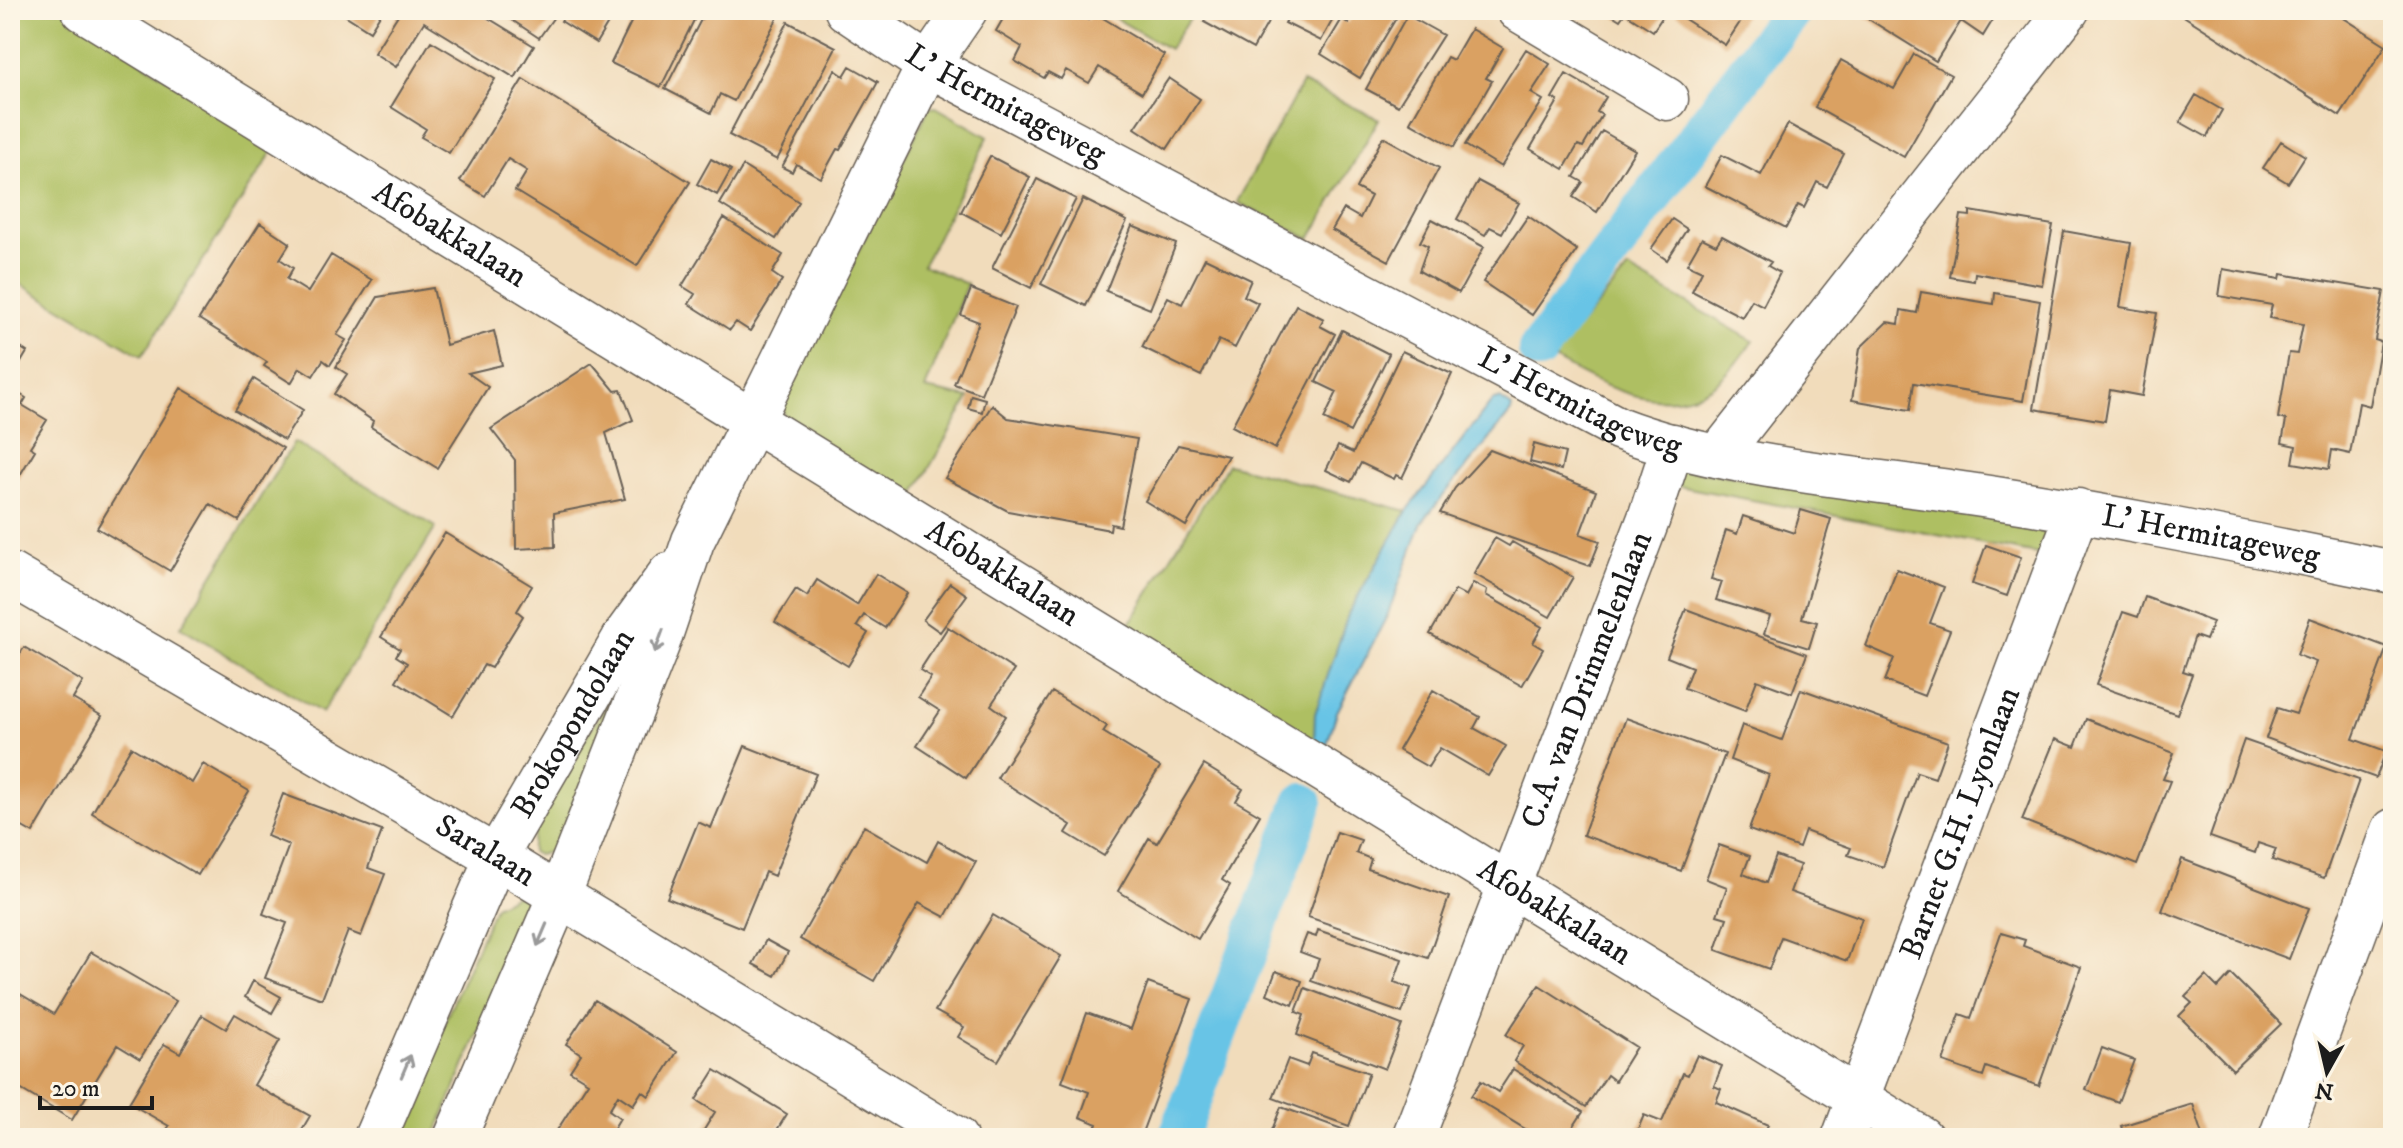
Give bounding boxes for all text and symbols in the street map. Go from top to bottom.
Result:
street label: L' Hermitageweg [897,35,1113,175]
street label: Afobakkalaan [365,172,534,297]
street label: L' Hermitageweg [1471,338,1687,467]
street label: L' Hermitageweg [2099,496,2324,577]
street label: Afobakkalaan [918,511,1087,636]
street label: C.A. van Drimmelenlaan [1513,526,1662,834]
street label: Brokopondolaan [503,622,644,825]
one-way arrow [650,628,665,653]
street label: Barnet G.H. Lyonlaan [1892,682,2030,965]
street label: Saralaan [428,806,543,896]
street label: Afobakkalaan [1470,850,1639,975]
one-way arrow [534,922,549,947]
north arrow [2287,1032,2367,1112]
one-way arrow [399,1055,414,1079]
scale bar [40,1060,152,1110]
text: 20 m [52,1074,100,1104]
text: N [2314,1076,2335,1105]

